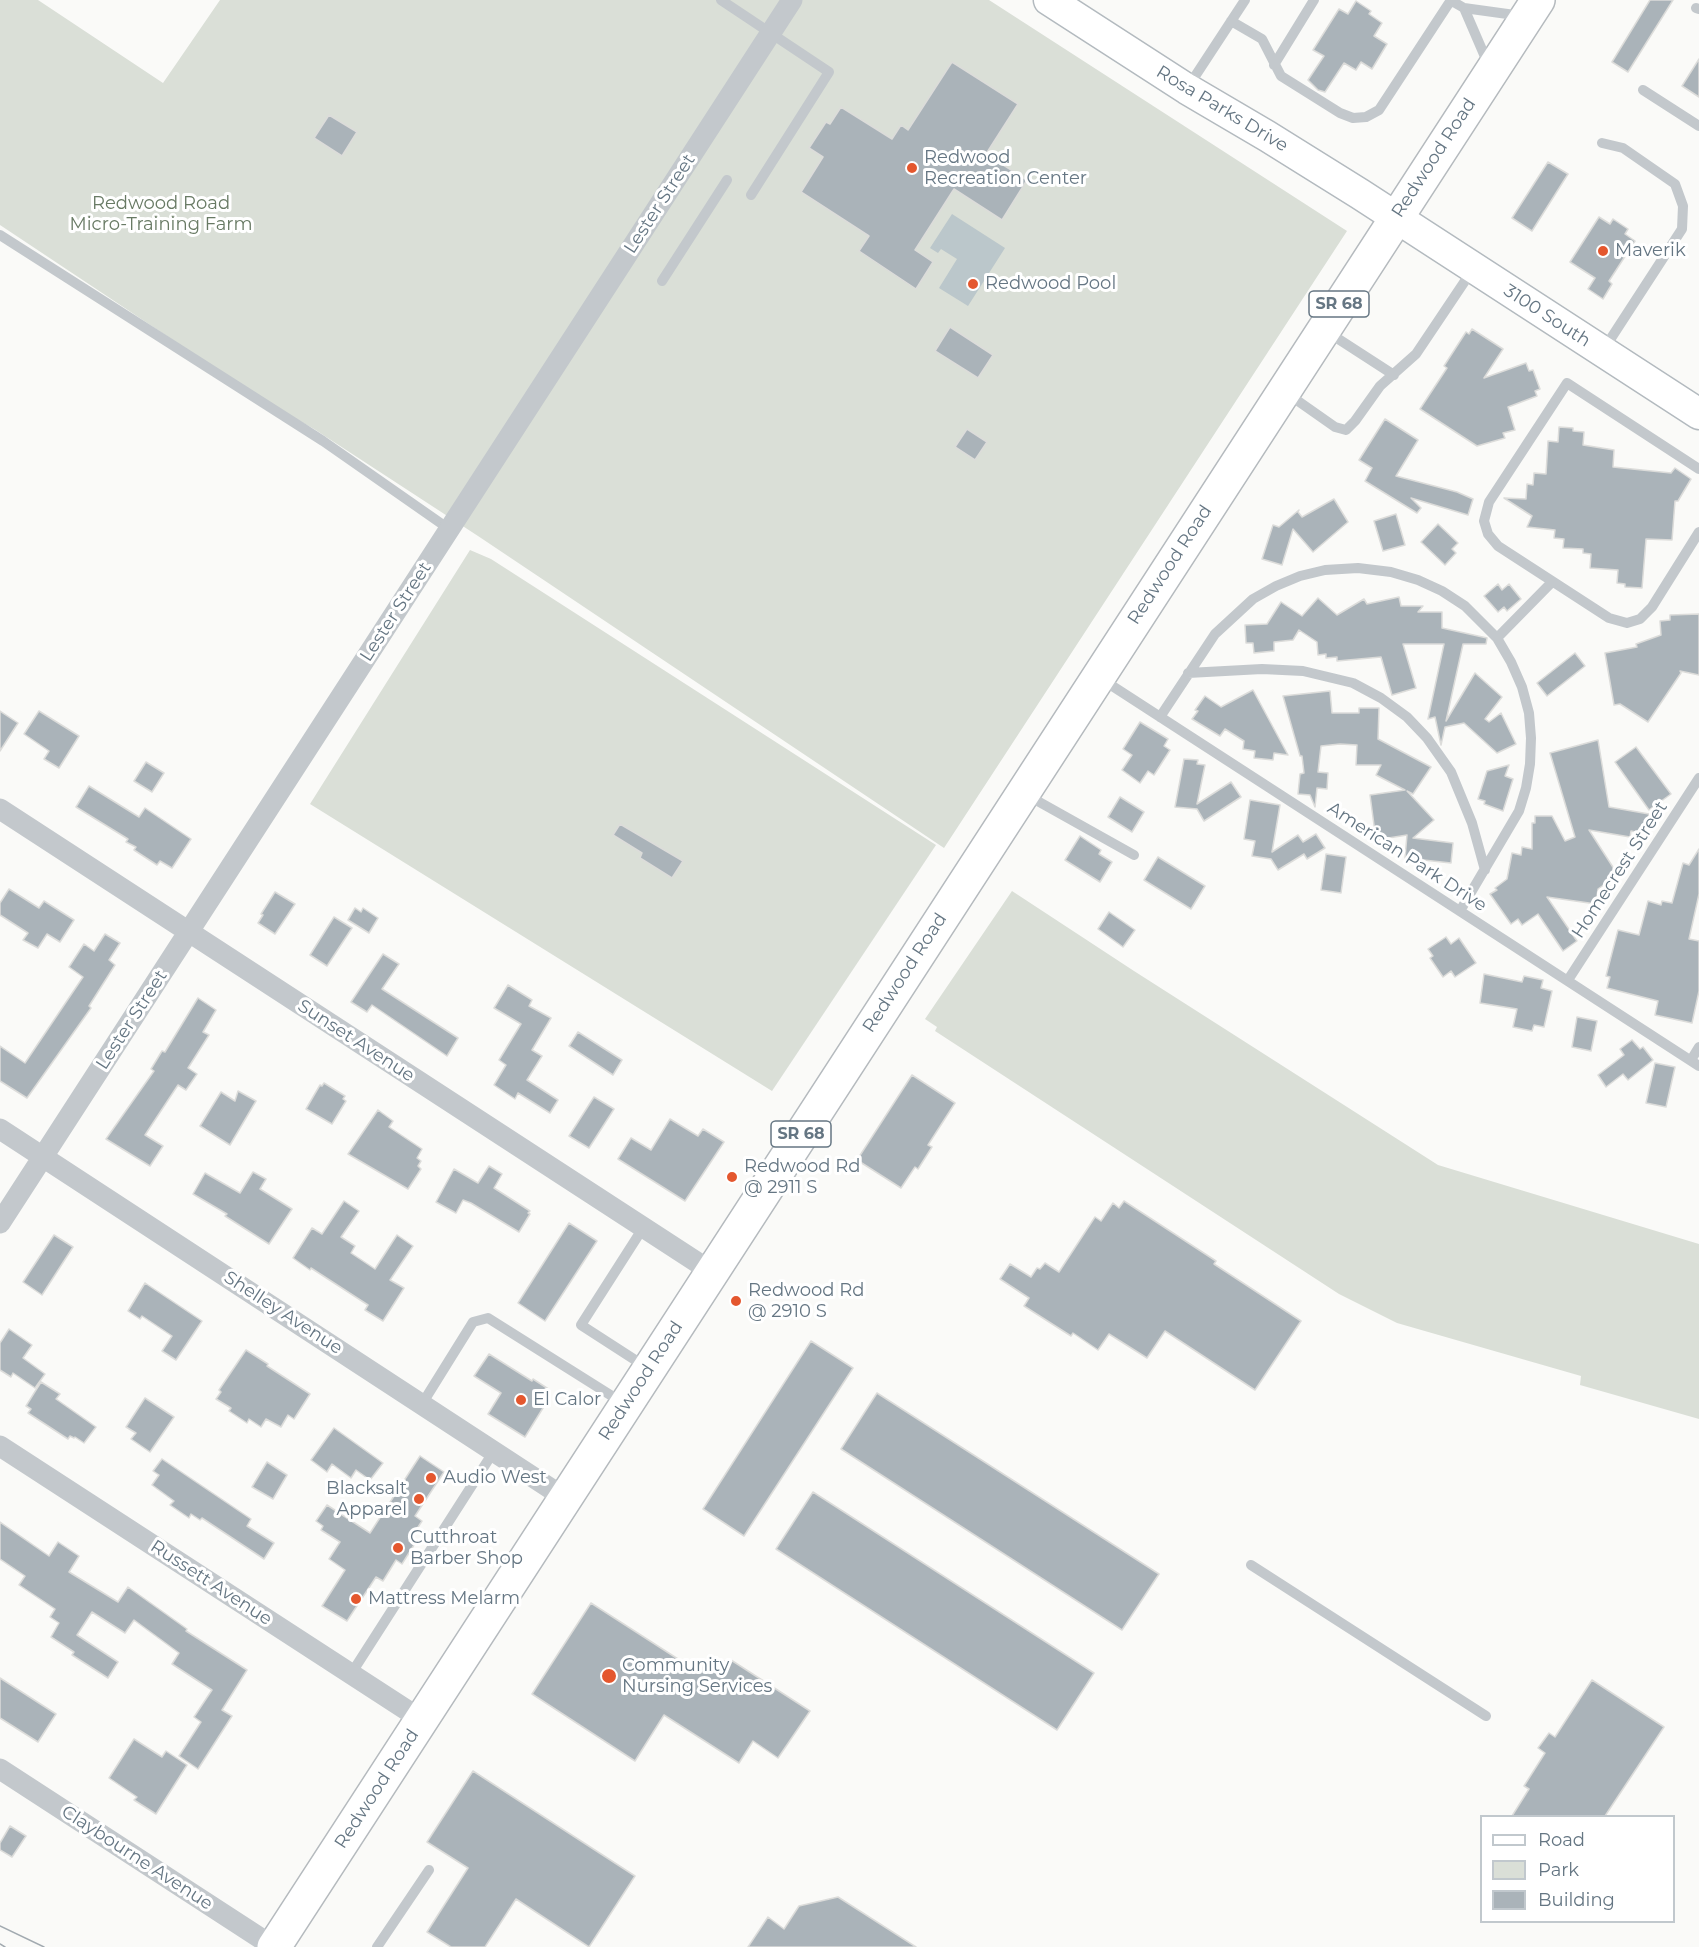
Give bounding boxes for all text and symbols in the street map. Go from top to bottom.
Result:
street label: Rosa Parks Drive [1152,61,1292,157]
street label: Redwood Road [1387,94,1481,222]
place label: Redwood Recreation Center [924,147,1087,190]
street label: Lester Street [620,150,700,258]
marker: Redwood Recreation Center [905,161,919,175]
park label: Redwood Road Micro-Training Farm [70,193,252,236]
place label: Maverik [1615,240,1686,262]
marker: Maverik [1596,244,1610,258]
place label: Redwood Pool [985,273,1116,295]
marker: Redwood Pool [966,277,980,291]
street label: 3100 South [1500,280,1594,352]
road number: SR 68 [1309,291,1369,317]
street label: Redwood Road [1123,501,1217,629]
street label: Lester Street [356,558,436,666]
street label: American Park Drive [1323,797,1491,917]
street label: Homecrest Street [1568,797,1672,943]
street label: Redwood Road [858,909,952,1037]
street label: Lester Street [92,966,172,1074]
street label: Sunset Avenue [294,995,418,1087]
road number: SR 68 [771,1121,831,1147]
place label: Redwood Rd @ 2911 S [744,1156,860,1198]
marker: Redwood Rd @ 2911 S [725,1170,739,1184]
street label: Shelley Avenue [220,1267,346,1359]
place label: Redwood Rd @ 2910 S [748,1280,864,1322]
marker: Redwood Rd @ 2910 S [729,1294,743,1308]
street label: Redwood Road [594,1317,688,1445]
place label: El Calor [533,1389,601,1411]
marker: El Calor [514,1393,528,1407]
place label: Audio West [443,1467,547,1489]
marker: Audio West [424,1471,438,1485]
place label: Blacksalt Apparel [326,1478,407,1520]
marker: Blacksalt Apparel [412,1492,426,1506]
place label: Cutthroat Barber Shop [410,1527,523,1570]
street label: Russett Avenue [146,1536,276,1630]
marker: Cutthroat Barber Shop [391,1541,405,1555]
place label: Mattress Melarm [368,1588,520,1610]
marker: Mattress Melarm [349,1592,363,1606]
place label: Community Nursing Services [622,1655,772,1698]
marker: Community Nursing Services [600,1667,618,1685]
street label: Redwood Road [330,1725,424,1853]
street label: Claybourne Avenue [57,1801,217,1915]
legend [1480,1815,1675,1923]
text: Road [1538,1829,1585,1851]
text: Park [1538,1859,1579,1881]
text: Building [1538,1889,1615,1911]

